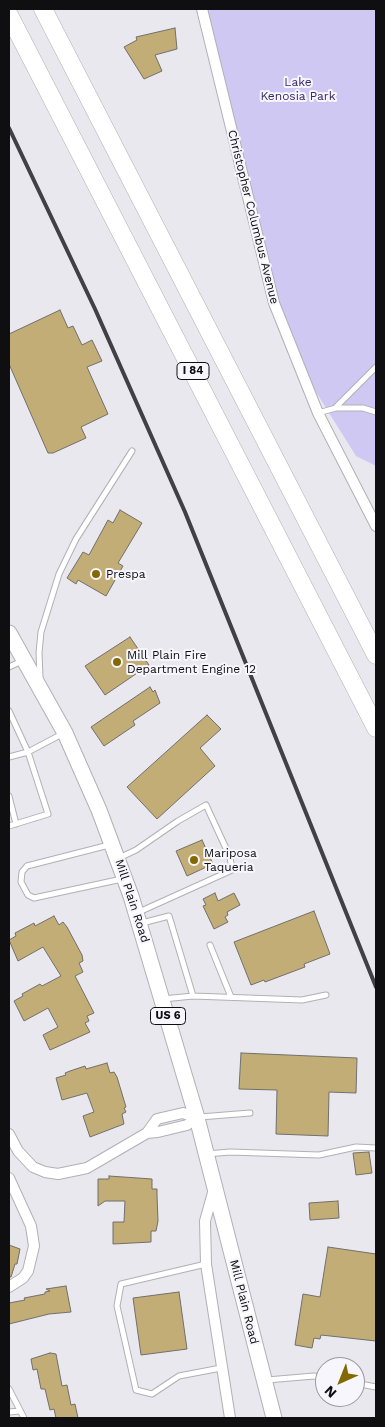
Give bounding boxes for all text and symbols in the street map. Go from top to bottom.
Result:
park label: Lake Kenosia Park [260,75,336,103]
street label: Christopher Columbus Avenue [224,128,282,306]
road number: I 84 [177,362,209,380]
place label: Prespa [106,567,146,581]
marker: Prespa [90,568,102,580]
place label: Mill Plain Fire Department Engine 12 [127,648,256,676]
marker: Mill Plain Fire Department Engine 12 [111,656,123,668]
place label: Mariposa Taqueria [204,846,257,874]
marker: Mariposa Taqueria [188,854,200,866]
street label: Mill Plain Road [112,858,152,944]
road number: US 6 [150,1008,186,1024]
street label: Mill Plain Road [227,1258,261,1346]
north arrow [315,1357,365,1407]
text: N [321,1383,340,1401]

